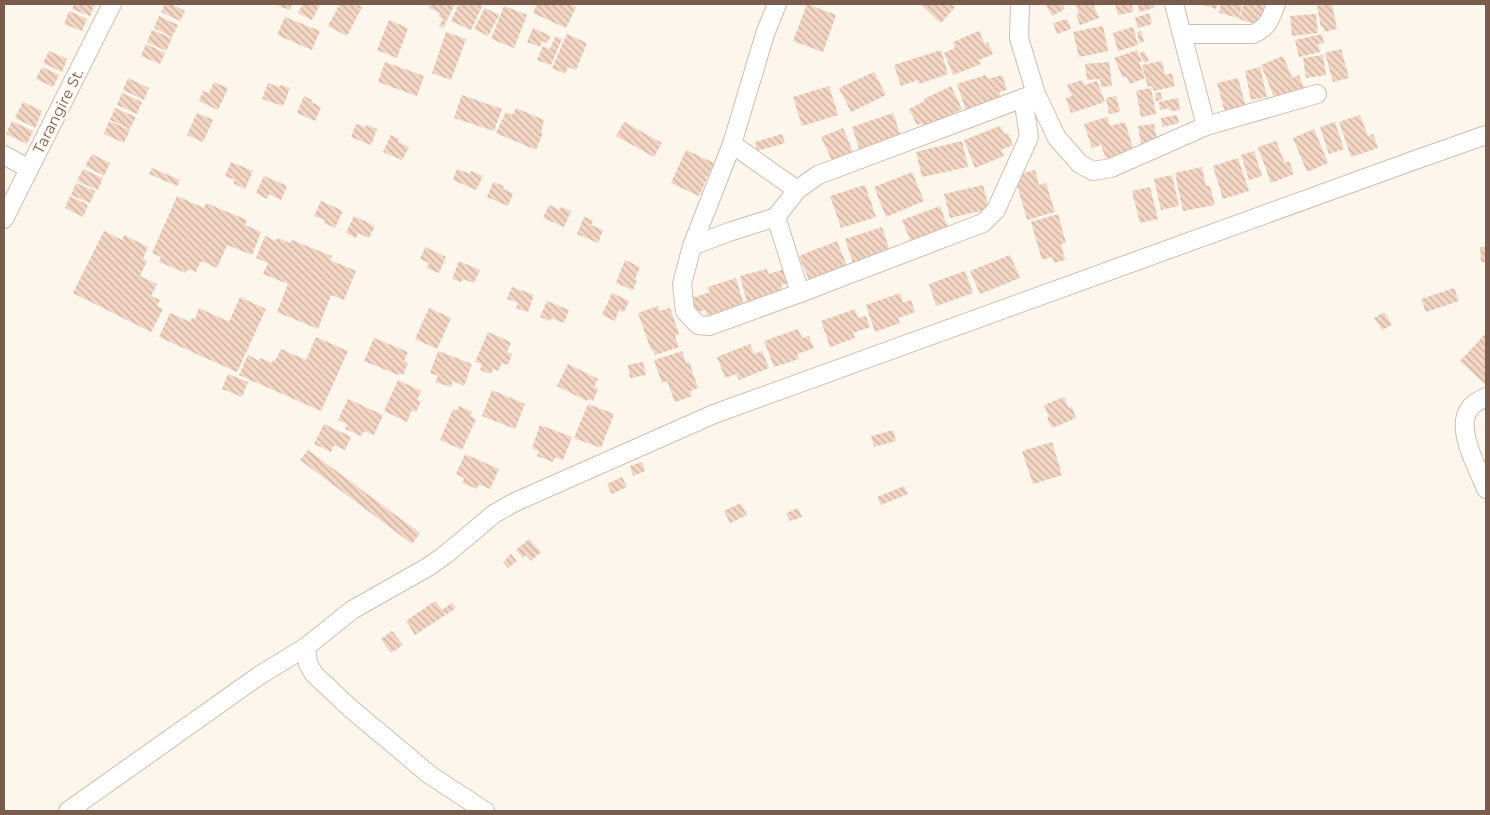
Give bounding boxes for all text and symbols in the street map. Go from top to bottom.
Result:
street label: Tarangire St. [28,65,88,157]

